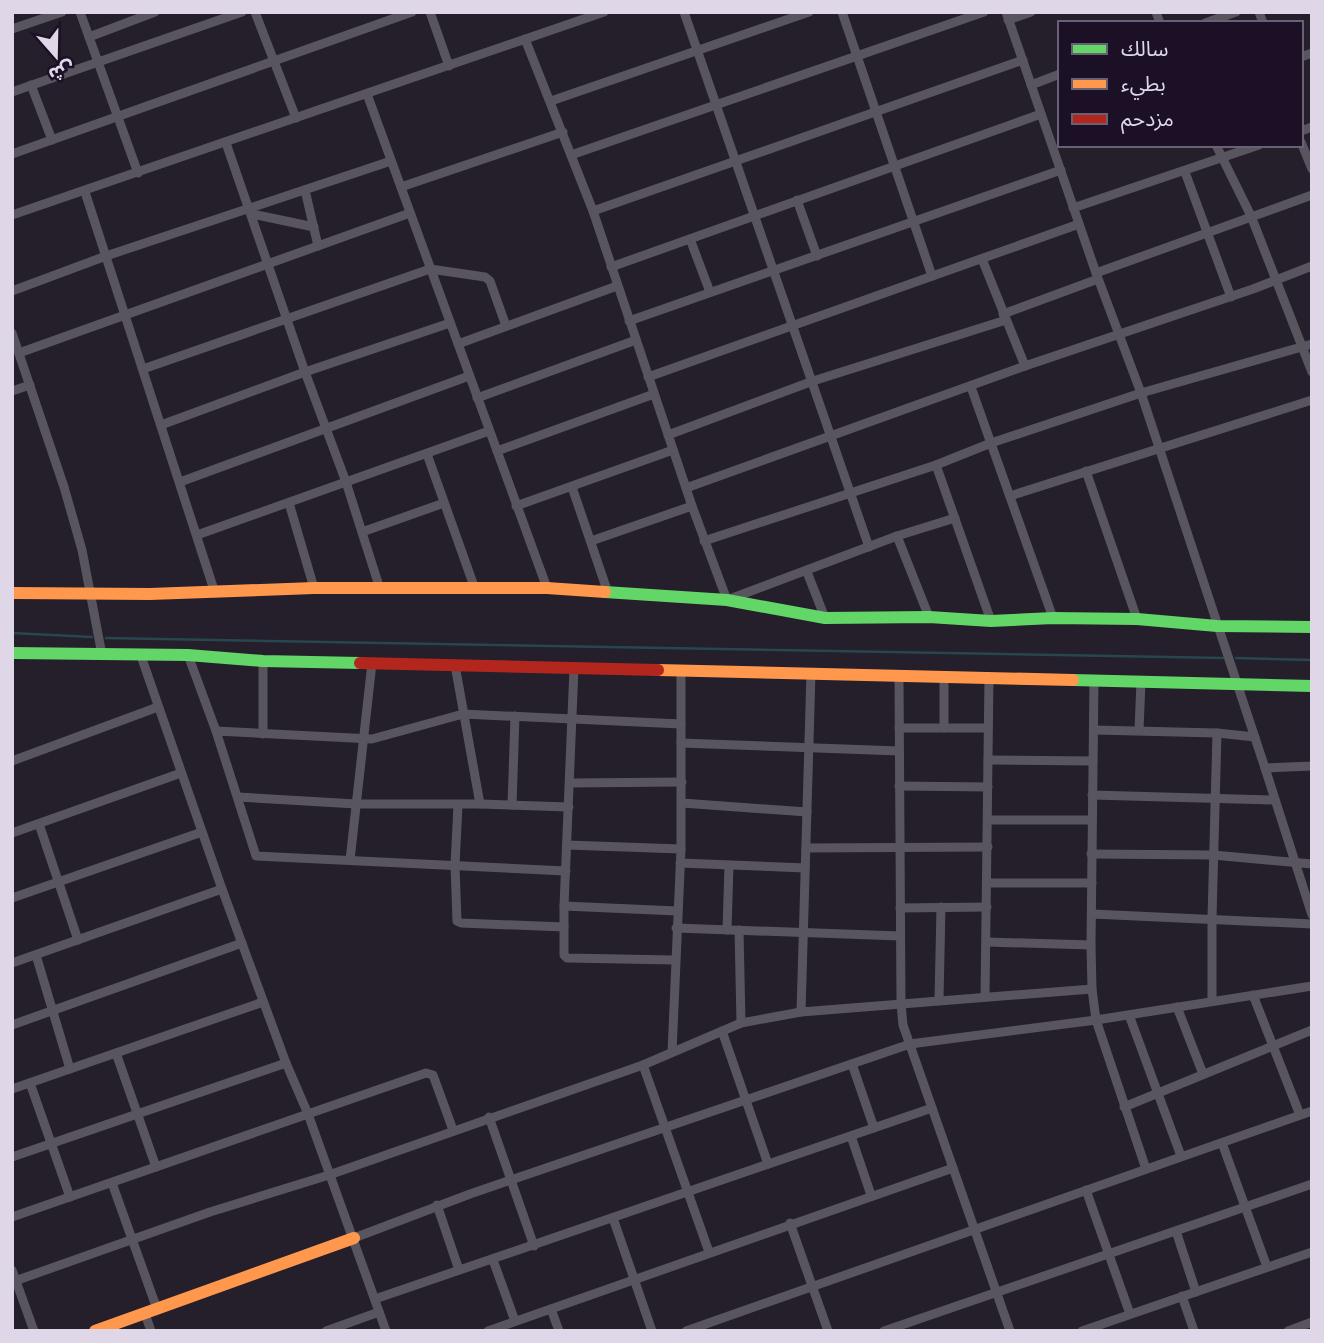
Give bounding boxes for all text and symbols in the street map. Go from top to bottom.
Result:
north arrow [21,21,91,91]
legend [1058,21,1303,147]
text: سالك [1121,36,1168,61]
text: ش [45,56,78,87]
text: بطيء [1121,71,1166,100]
text: مزدحم [1121,106,1174,134]

